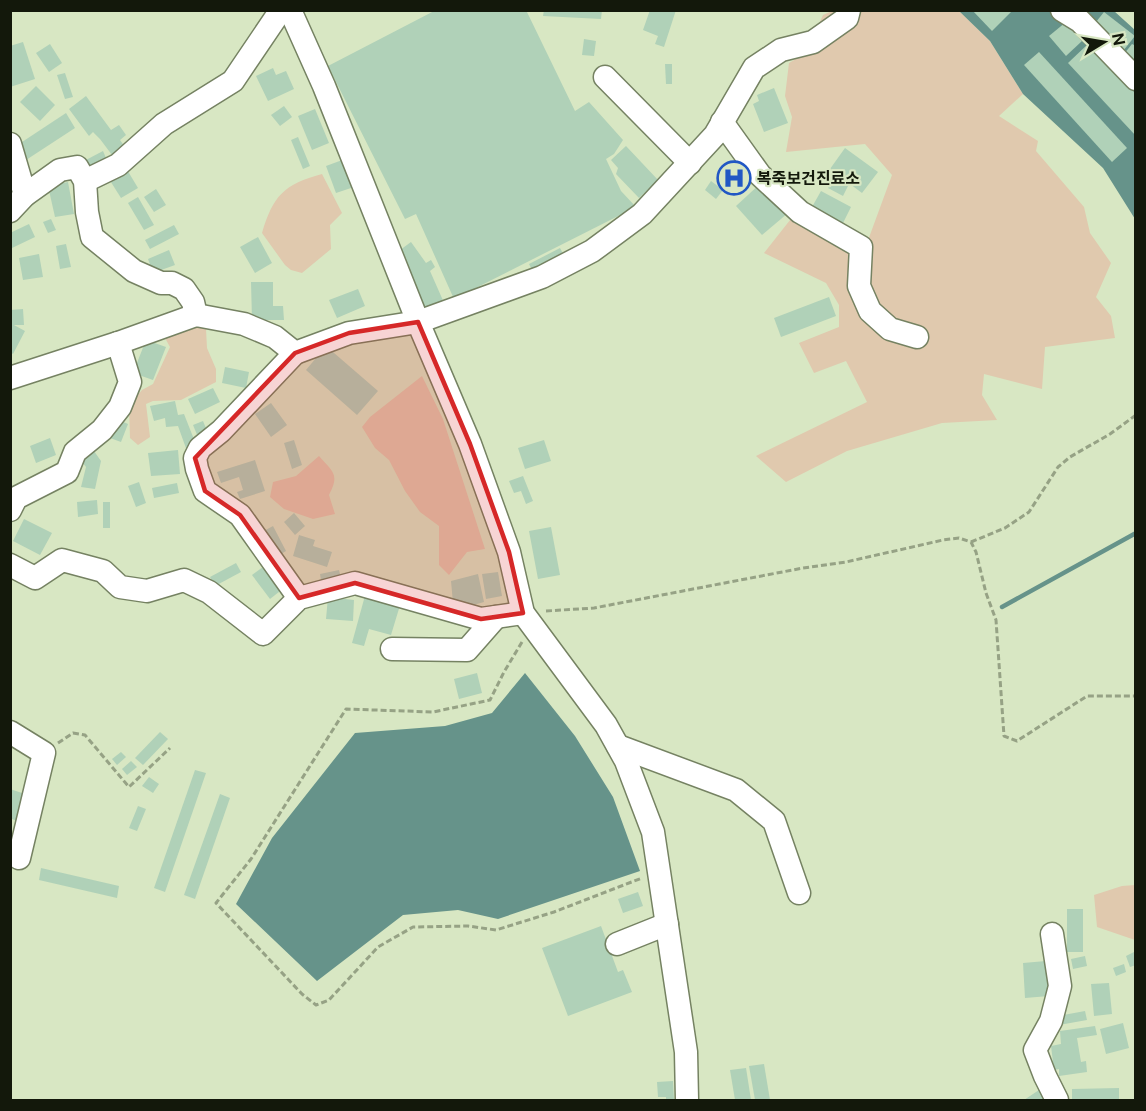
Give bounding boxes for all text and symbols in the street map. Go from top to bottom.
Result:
north arrow [1074,12,1134,72]
text: N [1108,31,1129,47]
hospital icon: 복죽보건진료소 [716,160,752,196]
place label: 복죽보건진료소 [757,169,860,188]

